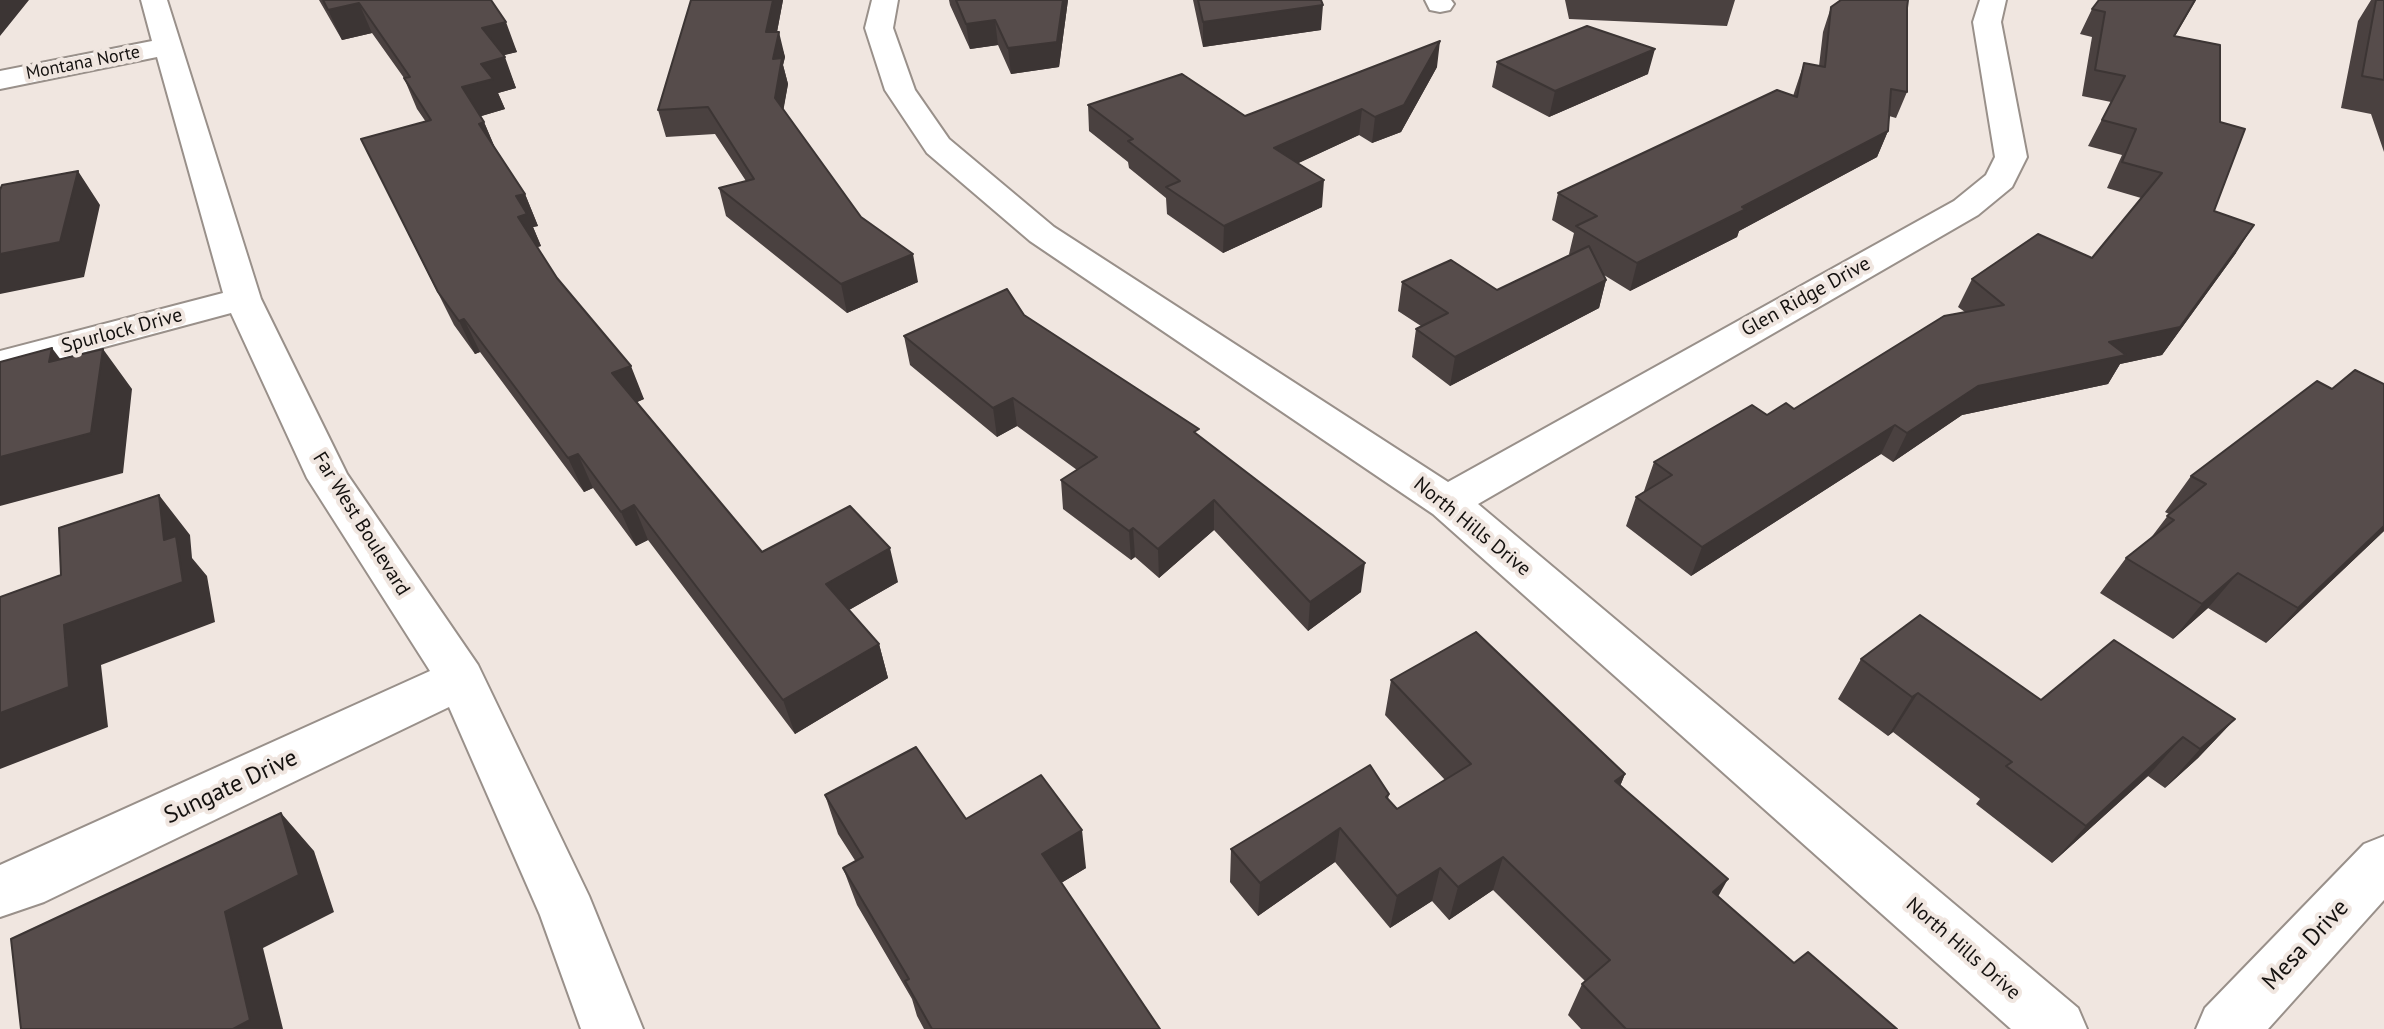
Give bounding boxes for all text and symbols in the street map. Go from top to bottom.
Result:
street label: Montana Norte [24,41,142,85]
street label: Glen Ridge Drive [1737,252,1875,342]
street label: Spurlock Drive [59,303,185,359]
street label: Far West Boulevard [307,448,415,600]
street label: North Hills Drive [1409,472,1535,582]
street label: Sungate Drive [160,744,302,830]
street label: North Hills Drive [1901,893,2025,1005]
street label: Mesa Drive [2257,894,2355,996]

